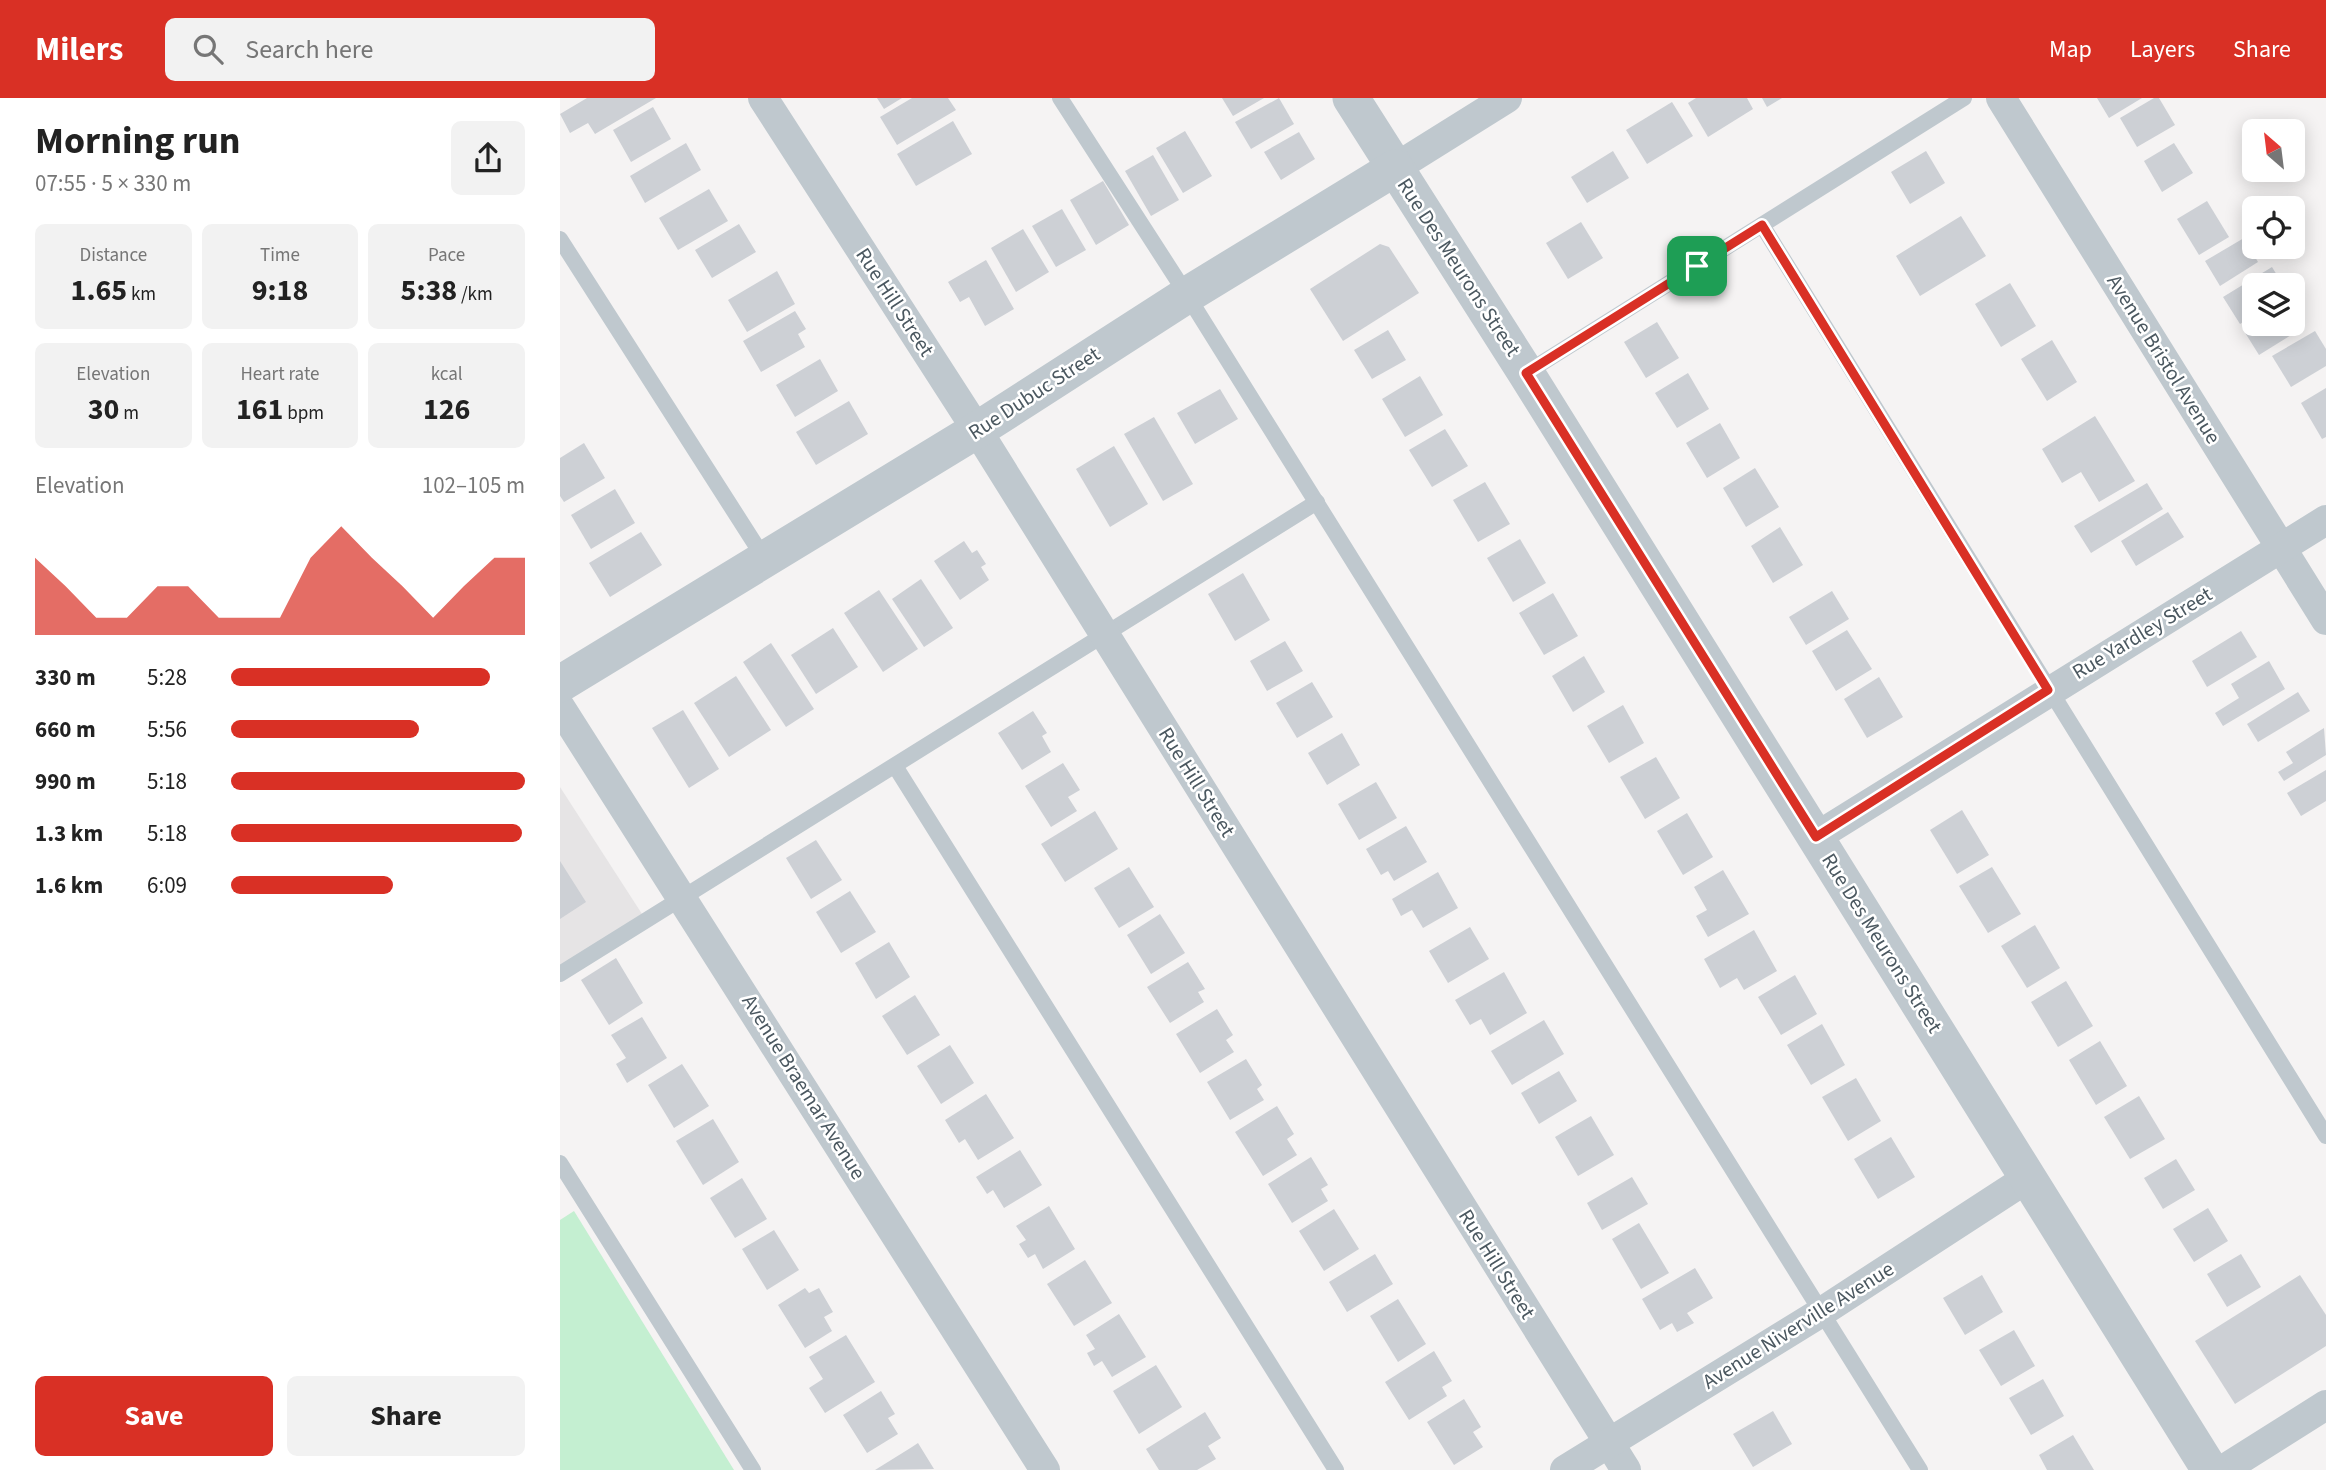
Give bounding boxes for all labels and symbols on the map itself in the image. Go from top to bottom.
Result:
north arrow [2242,119,2305,182]
street label: Rue Des Meurons Street [1390,172,1528,362]
pin [1667,236,1727,296]
street label: Rue Hill Street [849,242,941,362]
street label: Avenue Bristol Avenue [2100,269,2228,449]
street label: Rue Dubuc Street [962,339,1106,447]
street label: Rue Yardley Street [2066,579,2218,687]
street label: Rue Hill Street [1151,721,1243,843]
street label: Rue Des Meurons Street [1814,847,1950,1039]
street label: Avenue Braemar Avenue [735,989,873,1185]
street label: Rue Hill Street [1451,1203,1543,1325]
street label: Avenue Niverville Avenue [1696,1254,1900,1396]

